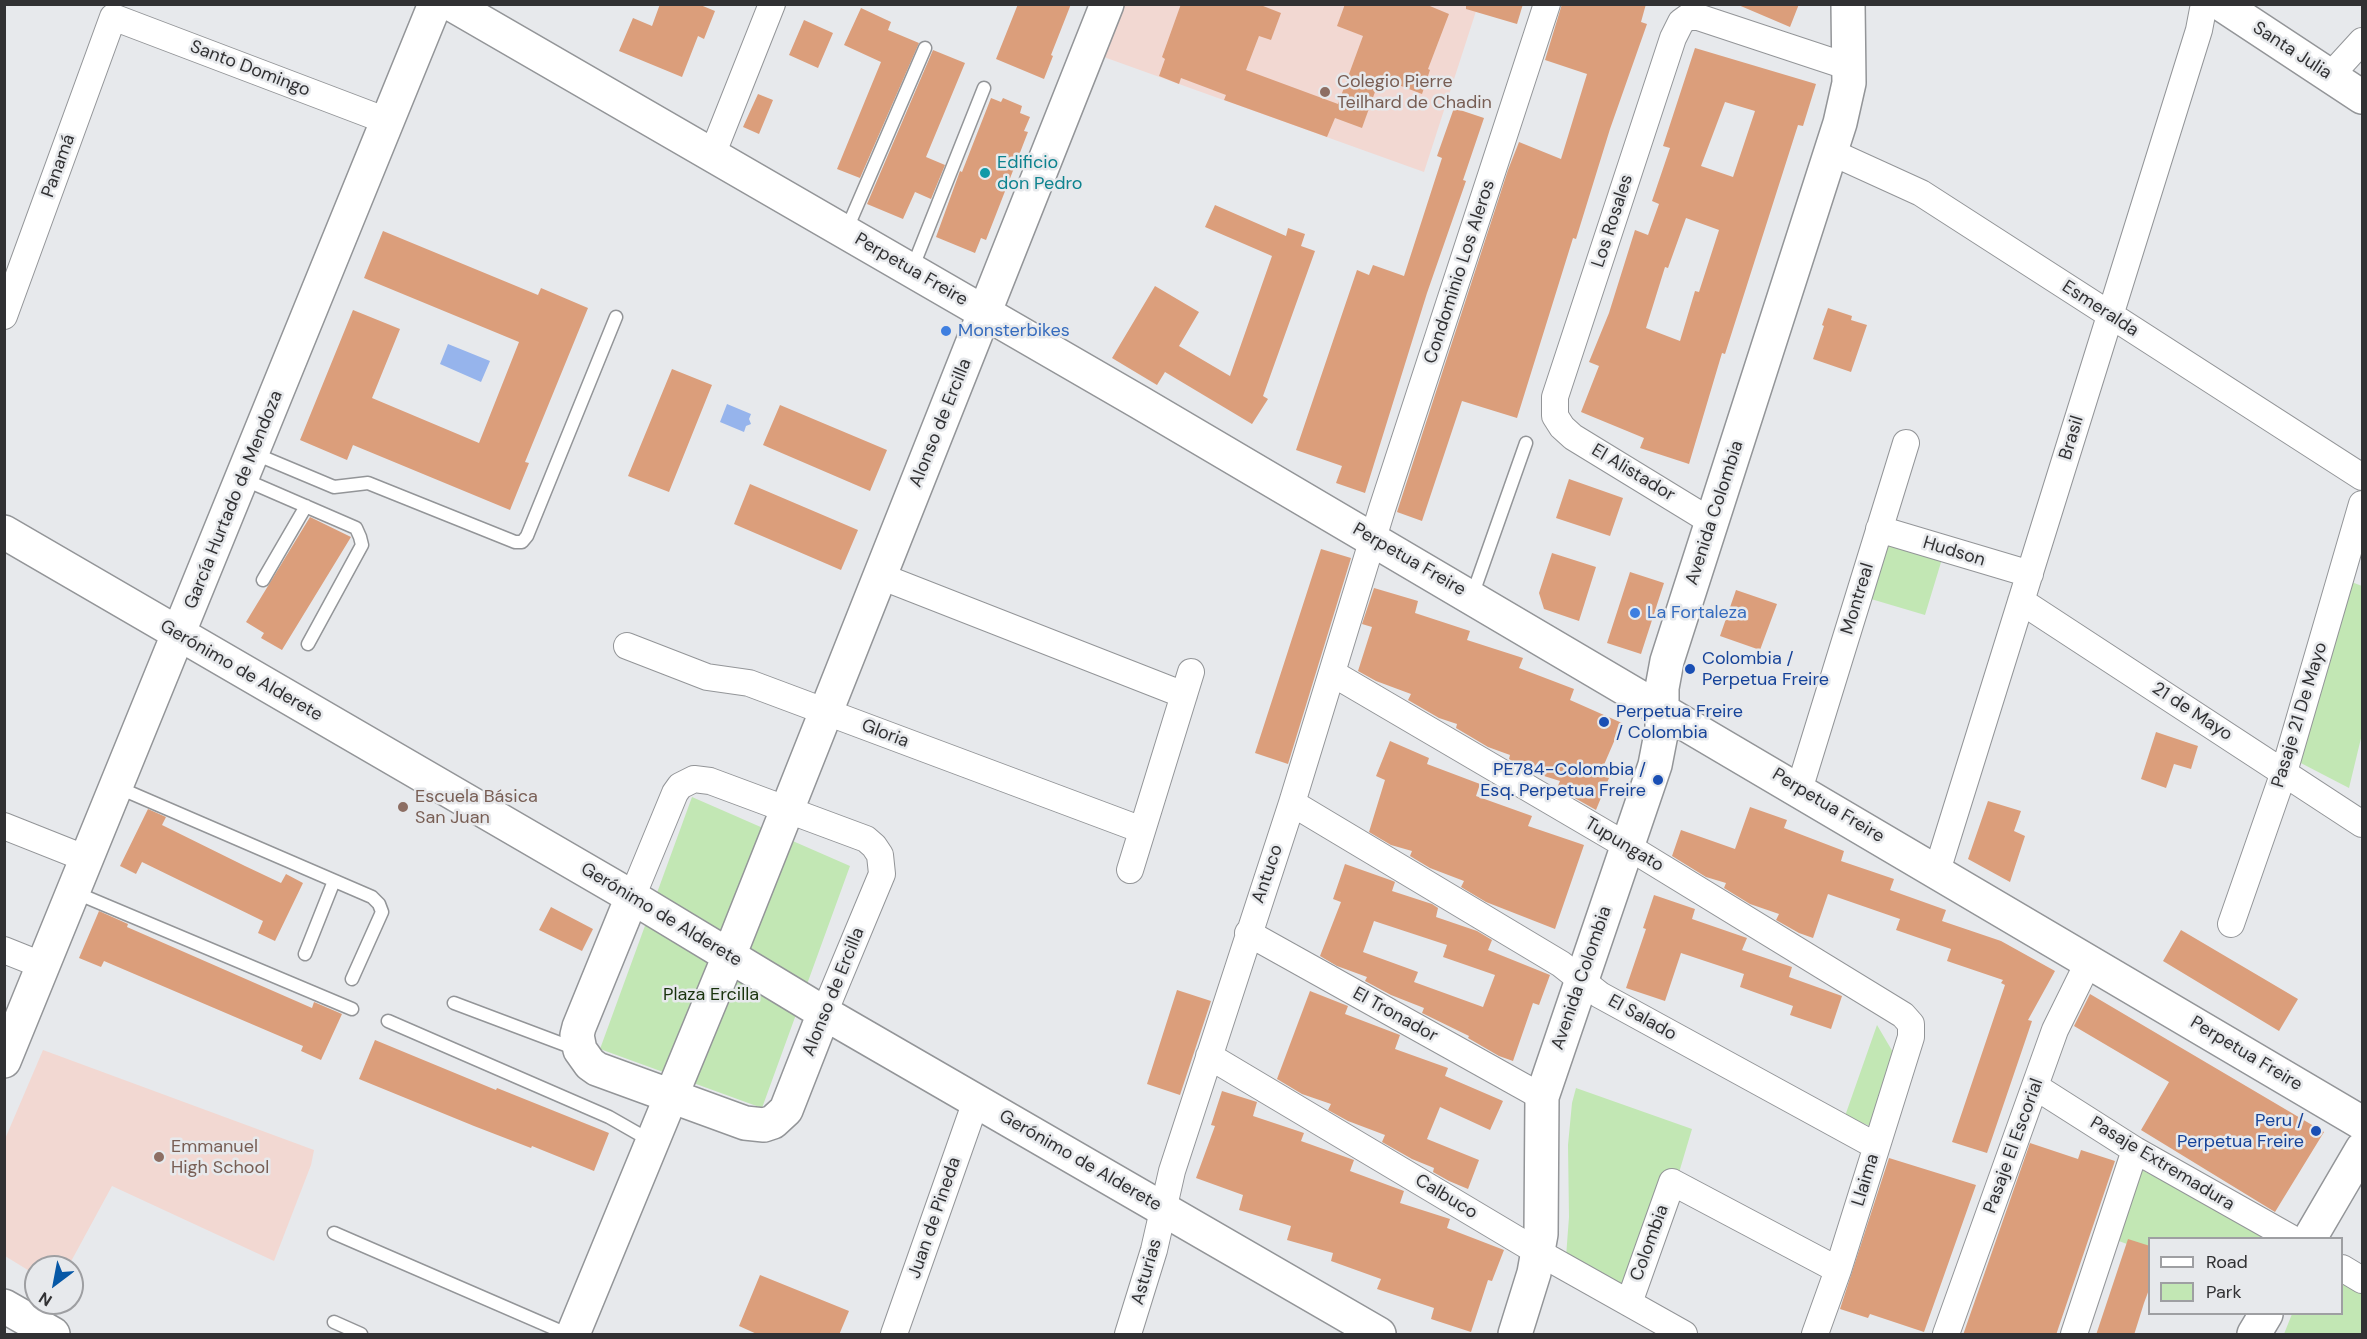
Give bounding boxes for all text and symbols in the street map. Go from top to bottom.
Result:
street label: Santa Julia [2249,18,2335,84]
street label: Santo Domingo [187,36,313,102]
place label: Colegio Pierre Teilhard de Chadin [1337,71,1492,113]
marker: Colegio Pierre Teilhard de Chadin [1318,85,1332,99]
street label: Panamá [38,131,80,201]
place label: Edificio don Pedro [997,152,1082,195]
marker: Edificio don Pedro [978,166,992,180]
street label: Los Rosales [1588,172,1638,270]
street label: Condominio Los Aleros [1420,177,1500,367]
street label: Perpetua Freire [851,229,971,311]
street label: Esmeralda [2058,276,2142,342]
place label: Monsterbikes [958,320,1070,342]
marker: Monsterbikes [939,324,953,338]
street label: Alonso de Ercilla [905,356,977,490]
street label: García Hurtado de Mendoza [180,388,288,612]
street label: Brasil [2055,413,2089,463]
street label: Avenida Colombia [1681,438,1749,588]
street label: El Alistador [1587,440,1679,506]
street label: Perpetua Freire [1349,519,1469,601]
street label: Hudson [1920,532,1988,572]
street label: Montreal [1837,561,1879,637]
place label: La Fortaleza [1647,602,1747,624]
marker: La Fortaleza [1628,606,1642,620]
street label: Gerónimo de Alderete [156,616,326,726]
street label: Pasaje 21 De Mayo [2268,640,2332,790]
place label: Colombia / Perpetua Freire [1702,648,1829,690]
marker: Colombia / Perpetua Freire [1683,662,1697,676]
street label: 21 de Mayo [2148,678,2236,746]
place label: Perpetua Freire / Colombia [1616,701,1743,744]
street label: Gloria [858,715,912,753]
marker: Perpetua Freire / Colombia [1597,715,1611,729]
place label: PE784-Colombia / Esq. Perpetua Freire [1480,759,1646,802]
street label: Perpetua Freire [1768,764,1888,848]
marker: PE784-Colombia / Esq. Perpetua Freire [1651,773,1665,787]
place label: Escuela Básica San Juan [415,786,538,828]
marker: Escuela Básica San Juan [396,800,410,814]
street label: Tupungato [1581,813,1667,877]
street label: Antuco [1248,842,1288,906]
street label: Gerónimo de Alderete [577,858,745,972]
street label: Avenida Colombia [1547,903,1617,1053]
street label: Alonso de Ercilla [798,925,870,1059]
street label: El Tronador [1349,983,1441,1047]
park label: Plaza Ercilla [663,984,759,1006]
street label: El Salado [1604,990,1680,1046]
street label: Perpetua Freire [2186,1012,2306,1096]
street label: Pasaje El Escorial [1980,1076,2048,1216]
street label: Gerónimo de Alderete [995,1106,1165,1216]
place label: Peru / Perpetua Freire [2177,1110,2304,1152]
street label: Pasaje Extremadura [2086,1112,2238,1216]
marker: Peru / Perpetua Freire [2309,1124,2323,1138]
place label: Emmanuel High School [171,1136,269,1178]
marker: Emmanuel High School [152,1150,166,1164]
street label: Llaima [1848,1151,1884,1209]
street label: Juan de Pineda [904,1154,966,1282]
street label: Calbuco [1411,1170,1481,1224]
street label: Colombia [1626,1202,1674,1284]
street label: Asturias [1127,1236,1167,1308]
legend [2148,1237,2343,1315]
text: Road [2206,1250,2248,1274]
north arrow [24,1255,84,1315]
text: Park [2206,1280,2242,1304]
text: N [35,1287,56,1311]

